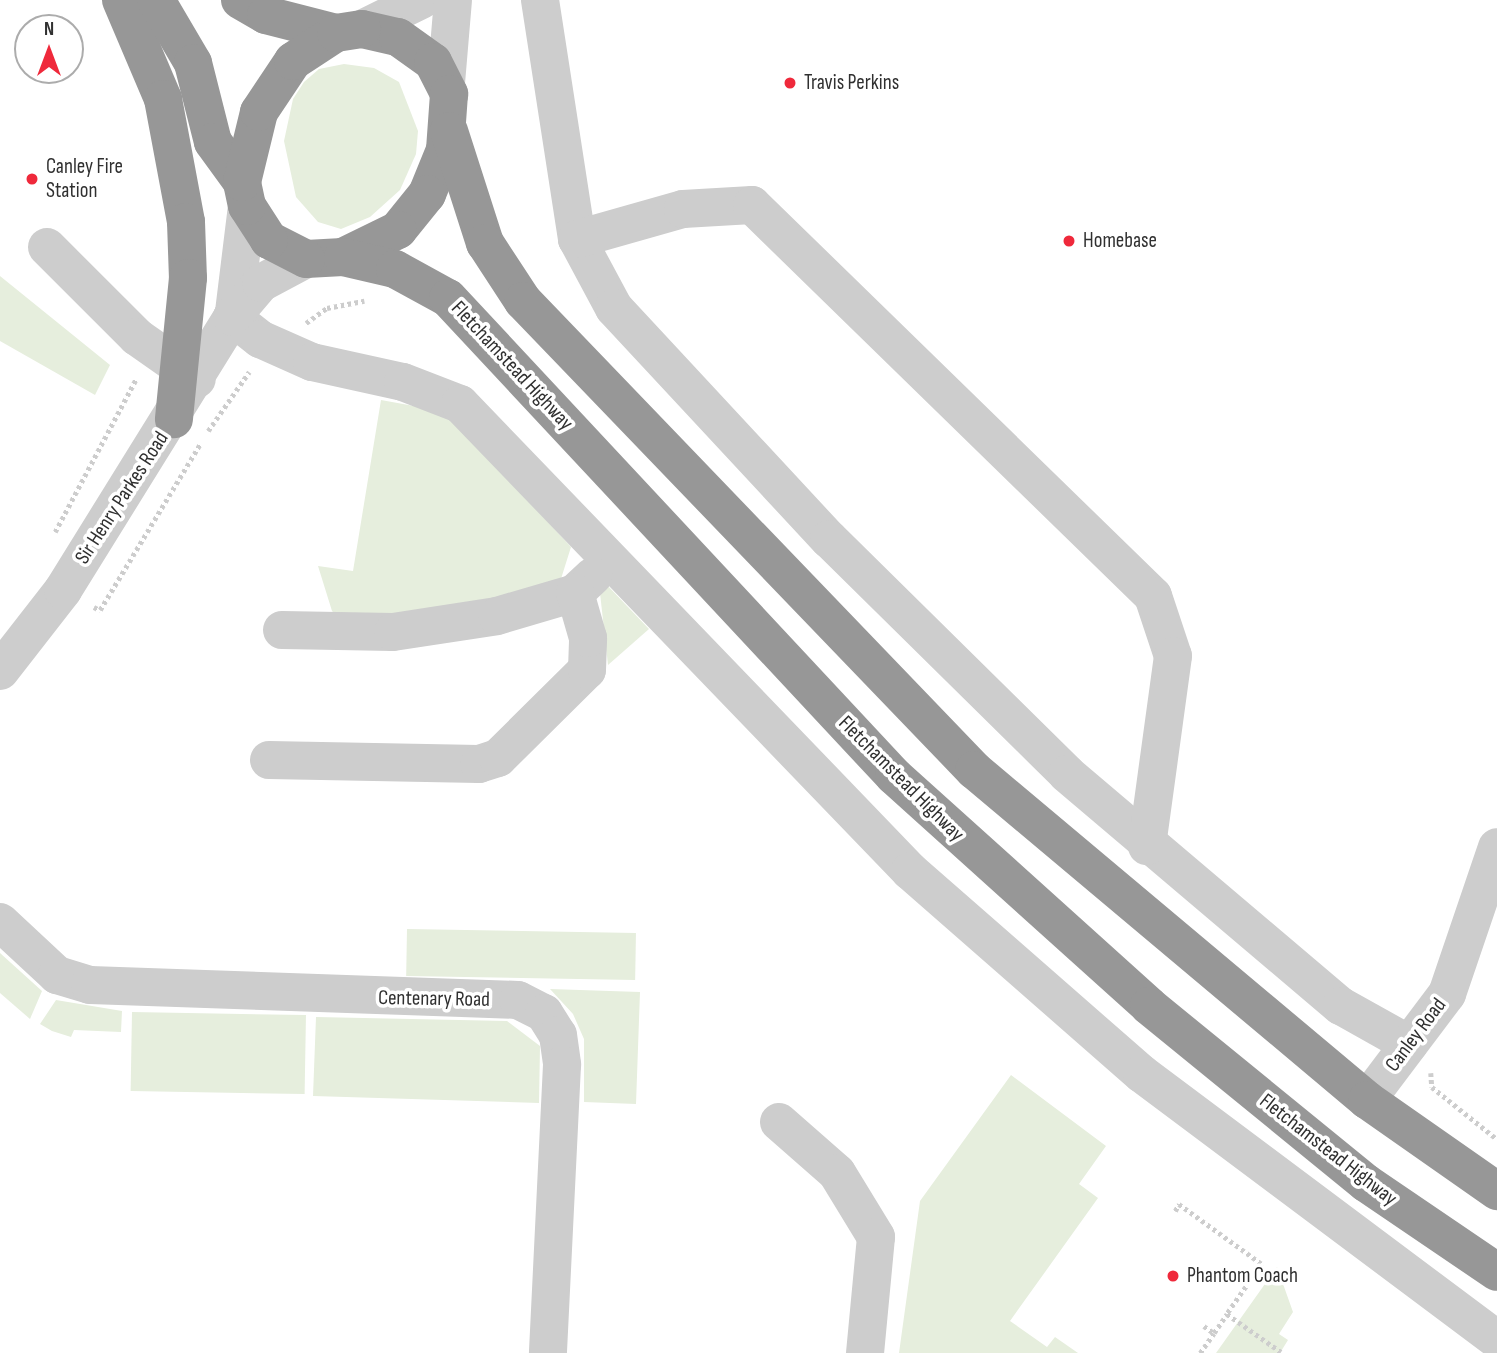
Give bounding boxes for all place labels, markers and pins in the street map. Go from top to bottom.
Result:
place label: Travis Perkins [804,70,899,96]
marker: Travis Perkins [782,75,798,91]
place label: Canley Fire Station [46,154,123,204]
marker: Canley Fire Station [24,171,40,187]
place label: Homebase [1083,228,1157,254]
marker: Homebase [1061,233,1077,249]
place label: Phantom Coach [1187,1263,1298,1289]
marker: Phantom Coach [1165,1268,1181,1284]

